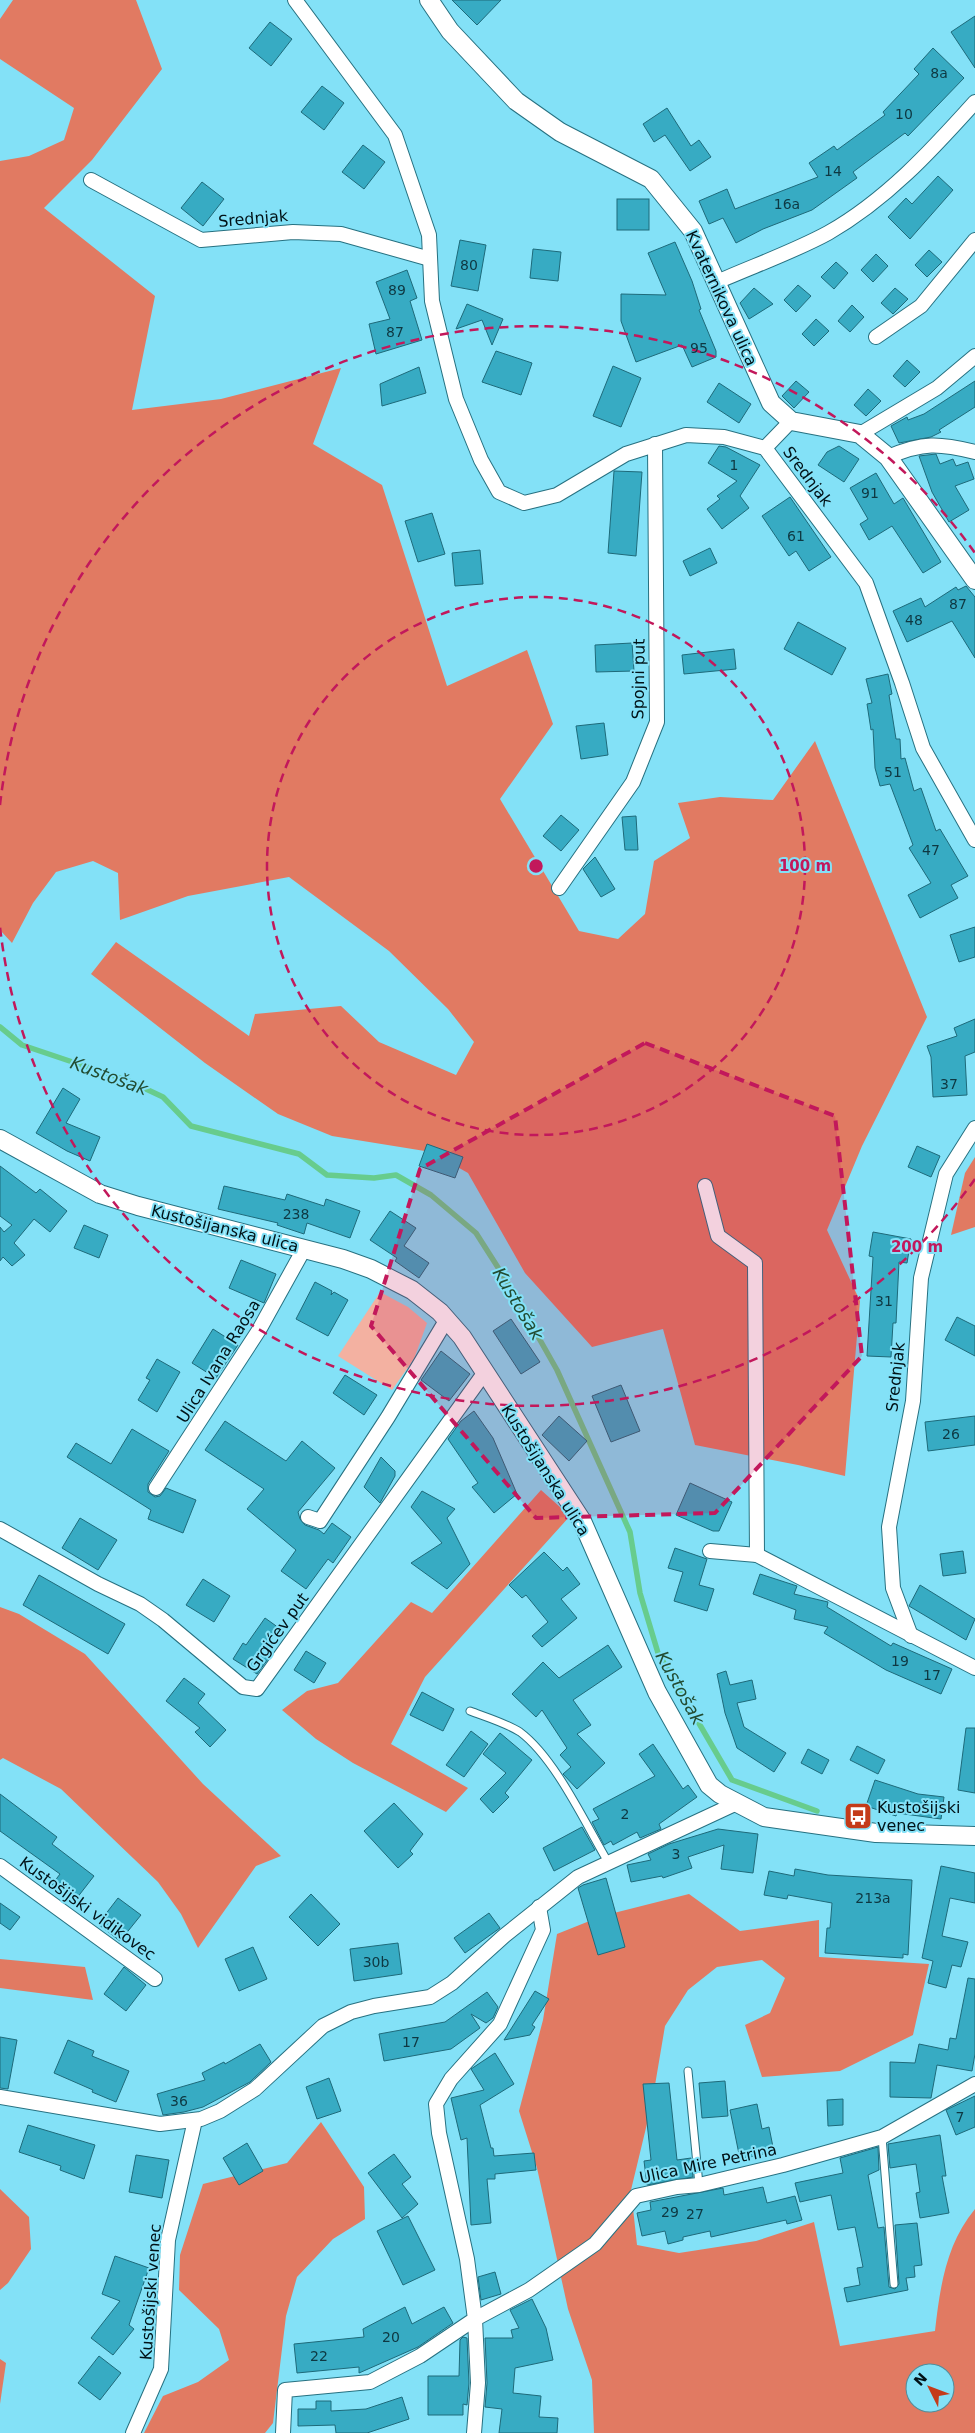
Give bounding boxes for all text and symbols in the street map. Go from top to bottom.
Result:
house number: 8a [930,65,948,81]
house number: 10 [895,106,913,122]
house number: 14 [824,163,842,179]
house number: 16a [774,196,800,212]
street label: Srednjak [217,206,289,231]
street label: Kvaternikova ulica [682,227,761,369]
house number: 80 [460,257,478,273]
house number: 89 [388,282,406,298]
house number: 87 [386,324,404,340]
house number: 95 [690,340,708,356]
street label: Srednjak [779,443,837,511]
house number: 1 [730,457,738,473]
house number: 91 [861,485,879,501]
house number: 61 [787,528,805,544]
house number: 87 [949,596,967,612]
house number: 48 [905,612,923,628]
street label: Spojni put [628,638,649,720]
house number: 51 [884,764,902,780]
house number: 47 [922,842,940,858]
centre of rings [527,857,545,875]
text: 100 m [779,857,831,875]
water label: Kustošak [68,1052,152,1100]
house number: 37 [940,1076,958,1092]
street label: Kustošijanska ulica [149,1201,301,1256]
house number: 238 [283,1206,309,1222]
text: 200 m [891,1238,943,1256]
water label: Kustošak [489,1264,549,1345]
house number: 31 [875,1293,893,1309]
street label: Ulica Ivana Raosa [173,1296,264,1426]
street label: Srednjak [882,1341,909,1413]
street label: Kustošijanska ulica [497,1401,594,1539]
house number: 26 [942,1426,960,1442]
street label: Grgićev put [242,1589,312,1676]
water label: Kustošak [652,1647,710,1730]
house number: 19 [891,1653,909,1669]
house number: 17 [923,1667,941,1683]
place label: Kustošijski venec [877,1798,961,1835]
bus stop icon: Kustošijski venec [843,1801,873,1831]
house number: 2 [621,1806,629,1822]
house number: 3 [672,1846,680,1862]
street label: Kustošijski vidikovec [16,1853,160,1964]
house number: 213a [855,1890,891,1906]
house number: 30b [363,1954,389,1970]
house number: 17 [402,2034,420,2050]
house number: 36 [170,2093,188,2109]
house number: 7 [956,2109,964,2125]
street label: Ulica Mire Petrina [638,2140,778,2187]
house number: 29 [661,2204,679,2220]
house number: 27 [686,2206,704,2222]
street label: Kustošijski venec [136,2223,165,2361]
house number: 20 [382,2329,400,2345]
house number: 22 [310,2348,328,2364]
north arrow [905,2363,955,2413]
text: N [910,2370,930,2389]

